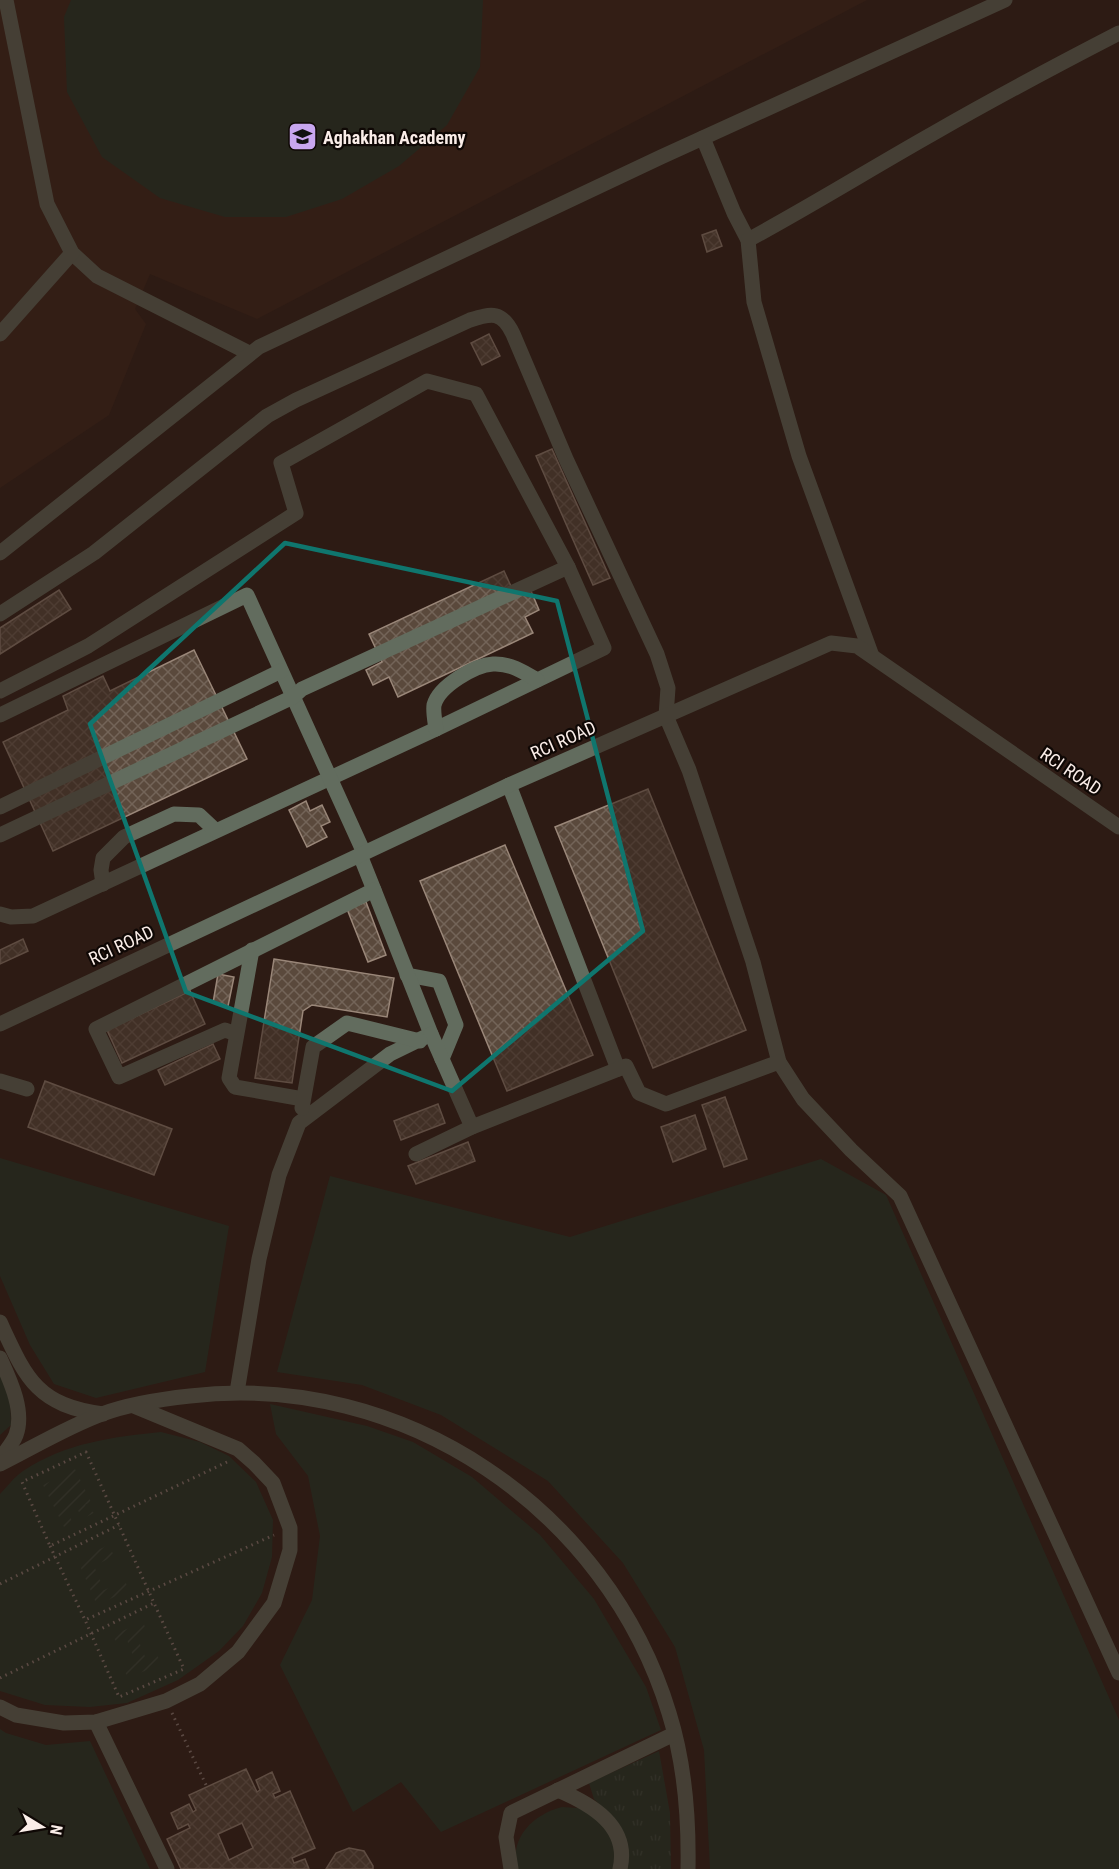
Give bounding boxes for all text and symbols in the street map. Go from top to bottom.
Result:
school or university icon: Aghakhan Academy [286,121,318,153]
place label: Aghakhan Academy [323,127,466,148]
street label: RCI ROAD [527,716,599,764]
street label: RCI ROAD [1036,743,1106,799]
street label: RCI ROAD [85,921,157,969]
north arrow [12,1797,72,1857]
text: N [46,1823,66,1836]

